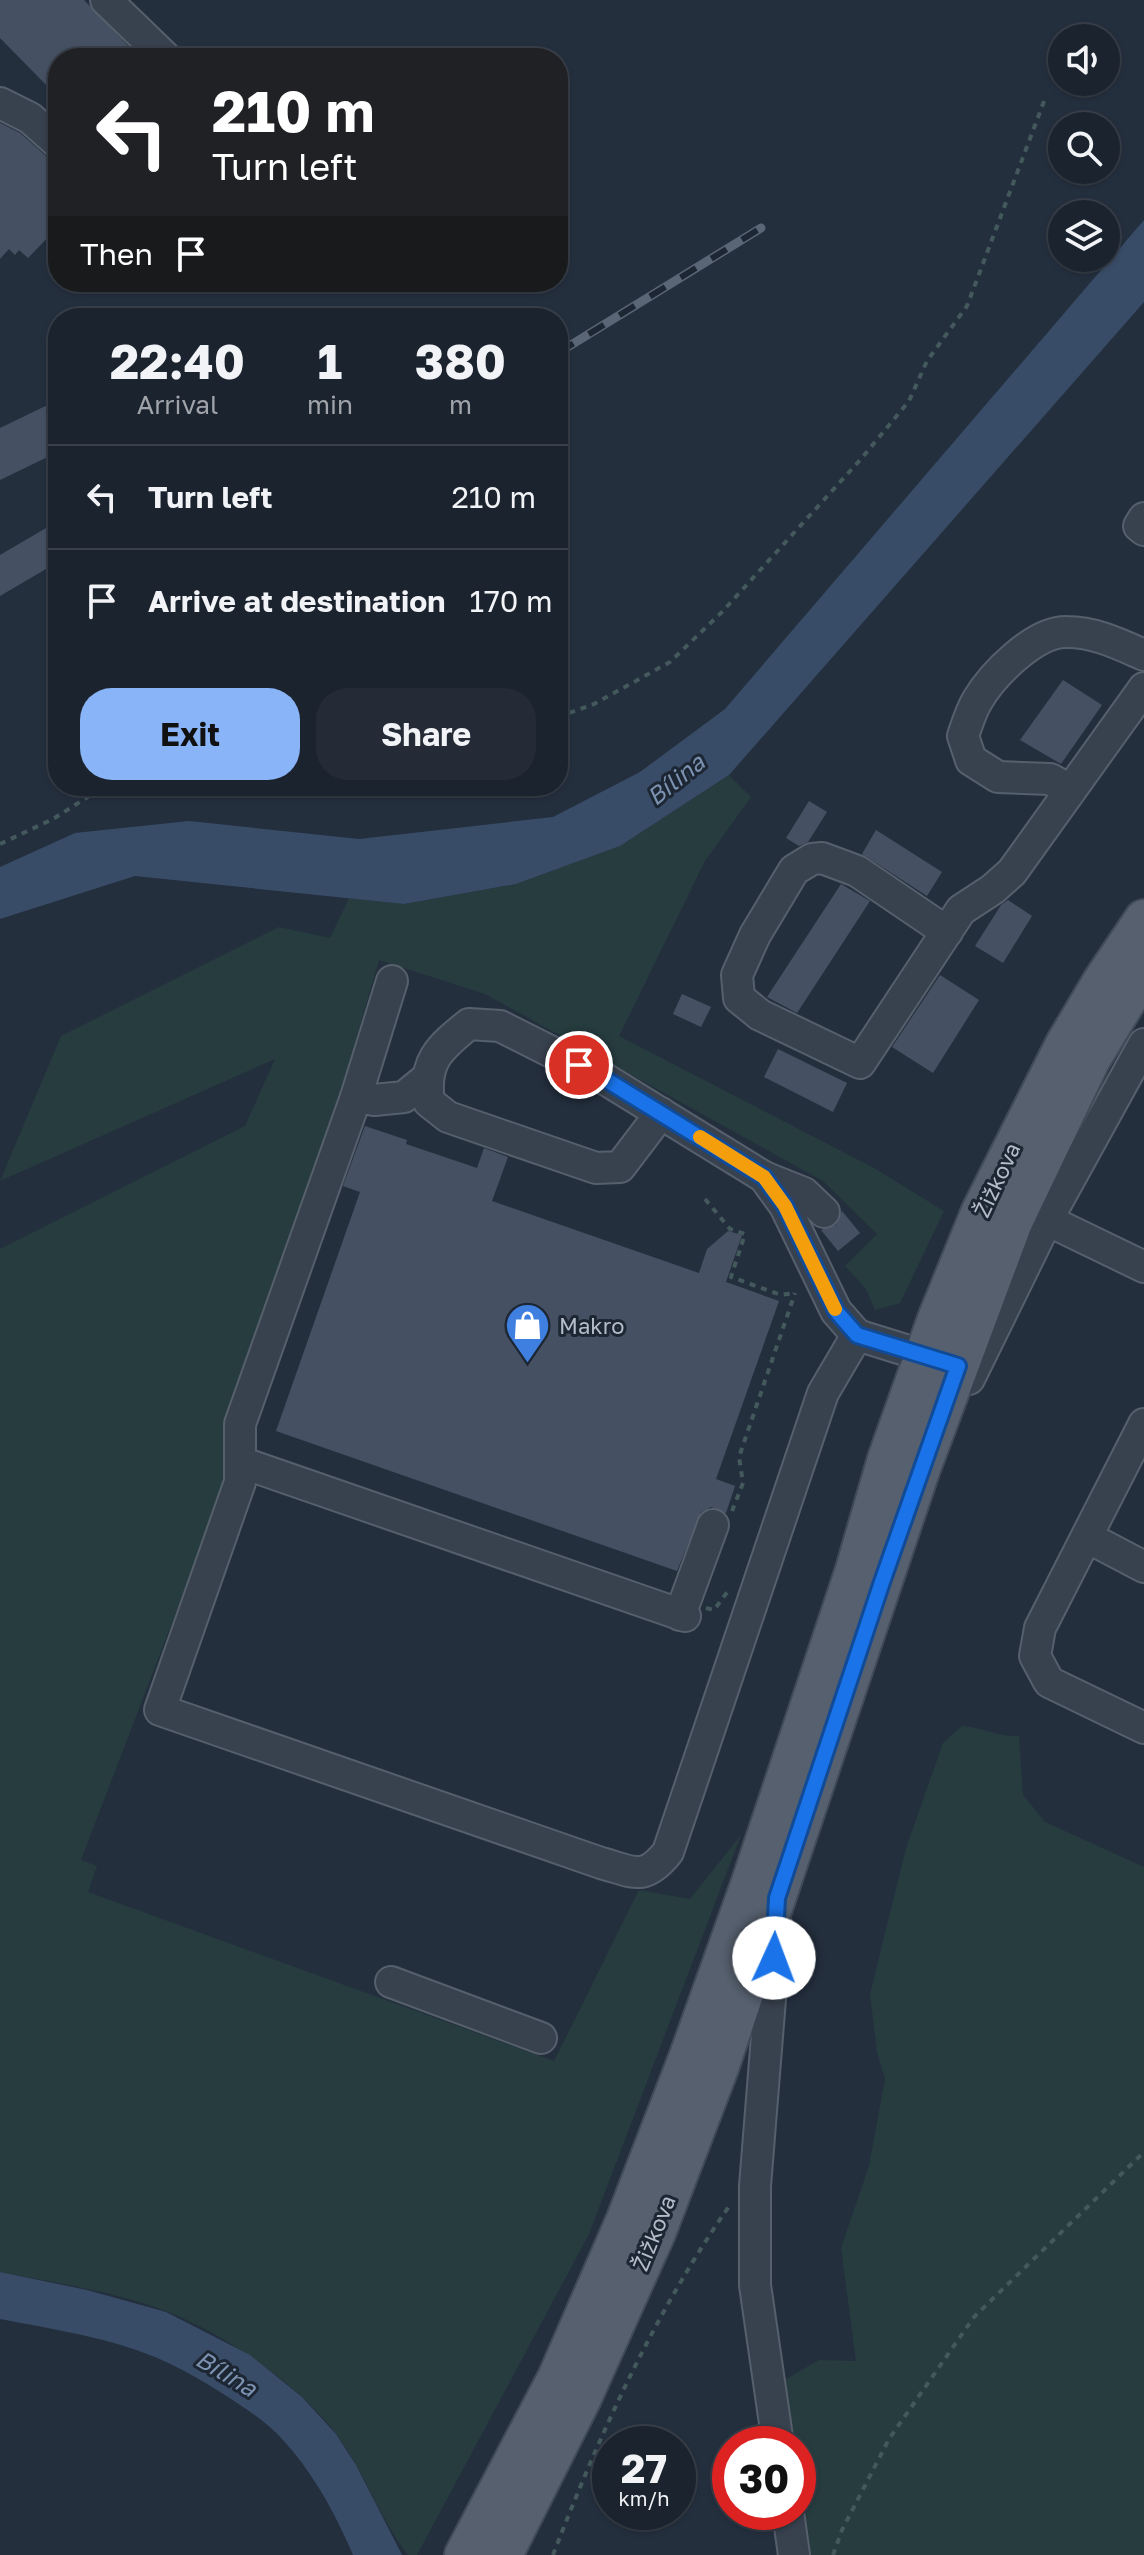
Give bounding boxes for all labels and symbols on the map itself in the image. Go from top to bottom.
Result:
water label: Bílina [641,746,711,811]
pin [545,1031,613,1099]
street label: Žižkova [968,1138,1026,1221]
shop icon: Makro [504,1302,552,1365]
place label: Makro [559,1312,624,1339]
position arrow [732,1916,816,2000]
street label: Žižkova [626,2191,681,2275]
water label: Bílina [191,2343,264,2403]
speed limit sign: 30 [712,2426,816,2530]

